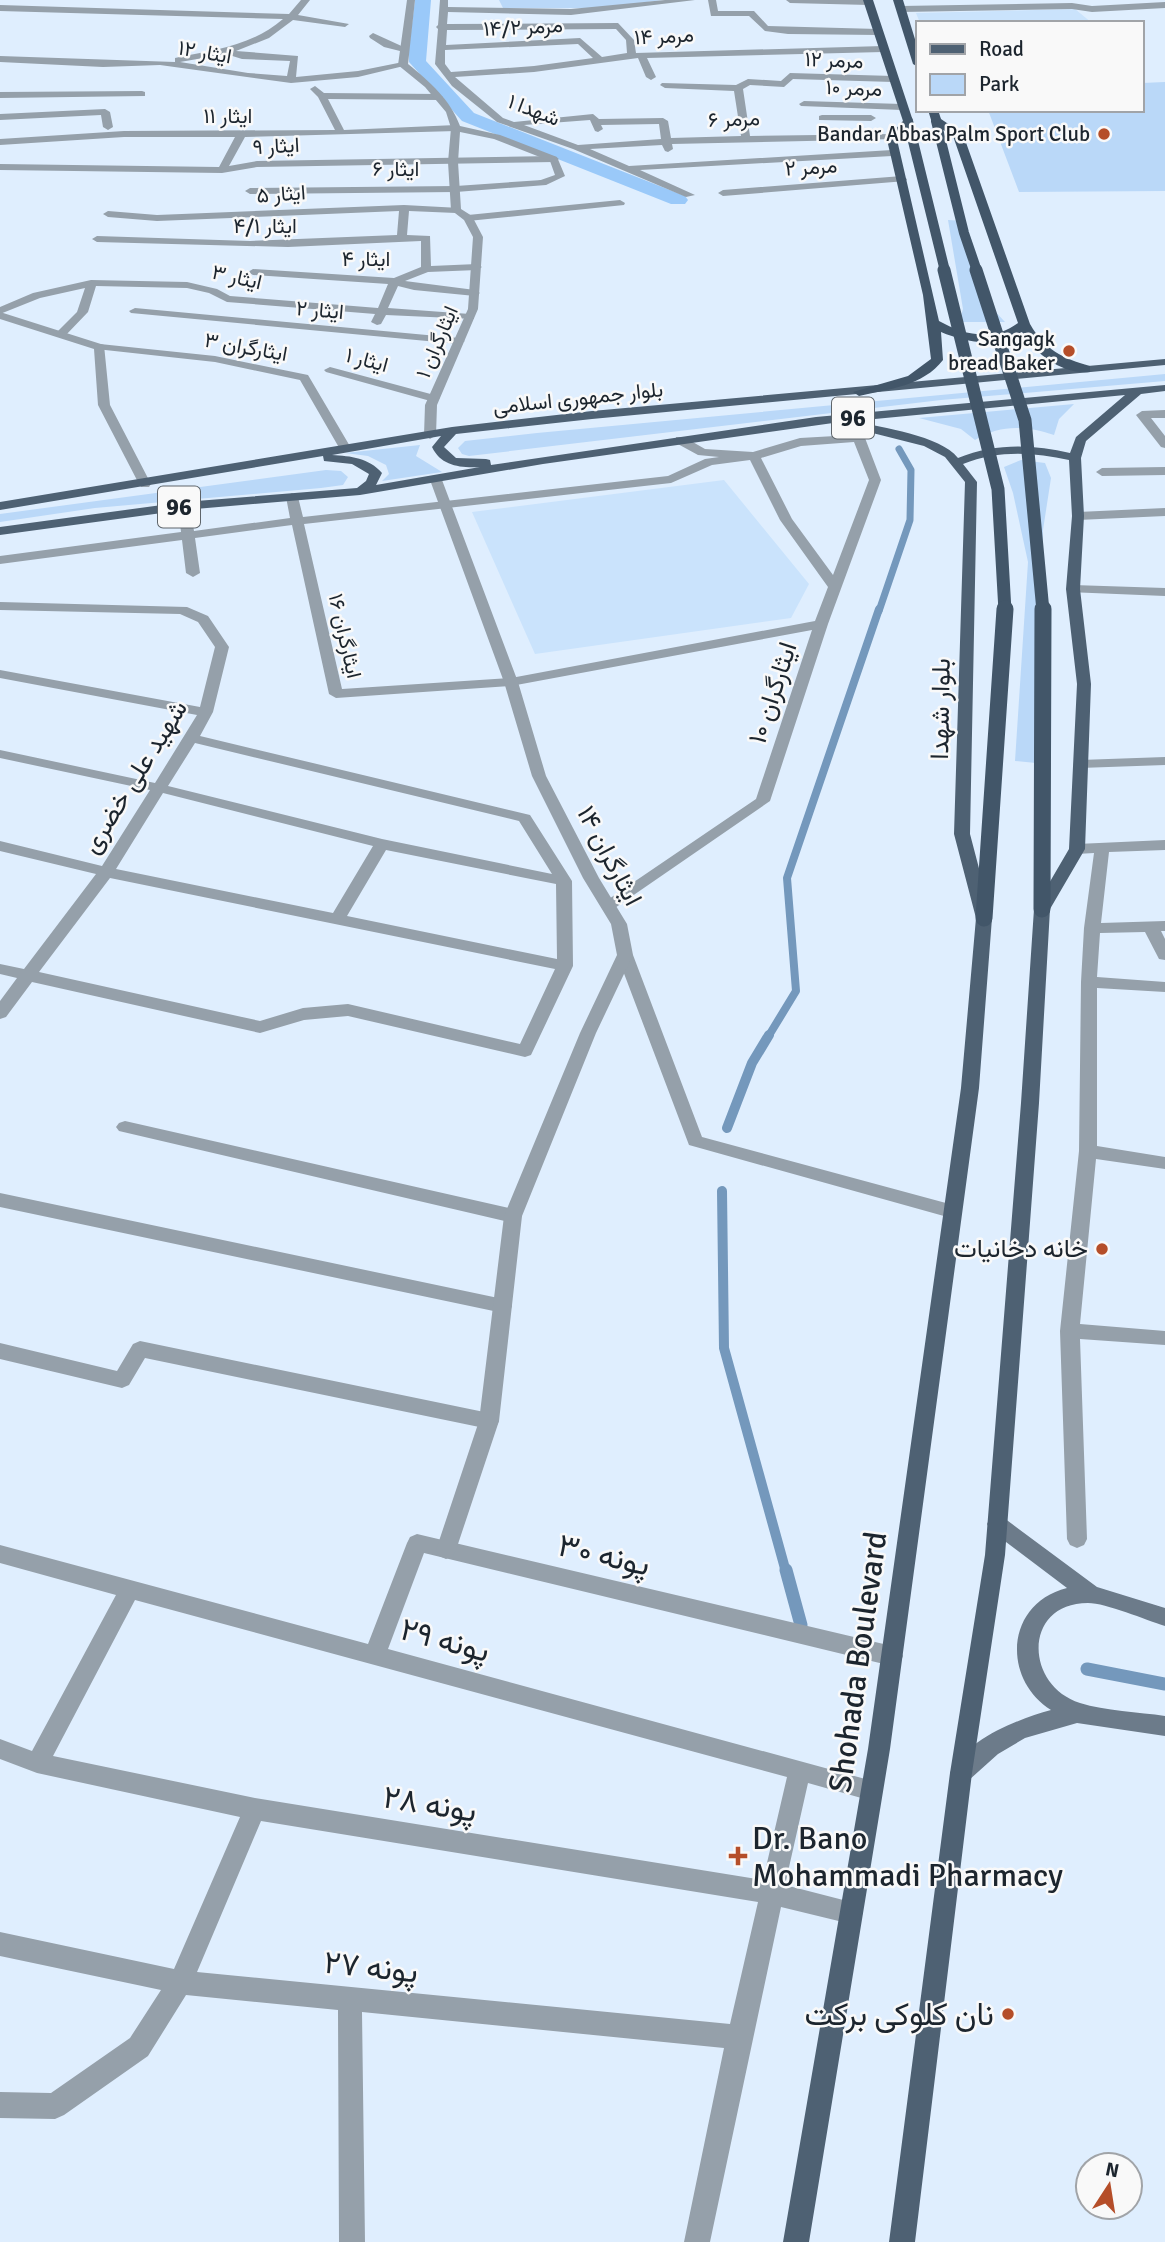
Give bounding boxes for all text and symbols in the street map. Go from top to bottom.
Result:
street label: مرمر ۱۴/۲ [483,12,563,42]
street label: مرمر ۱۴ [634,21,694,51]
legend [916,21,1144,112]
street label: ایثار ۱۲ [176,35,234,69]
text: Road [979,36,1024,62]
street label: مرمر ۱۲ [804,46,864,74]
text: Park [979,71,1020,97]
street label: مرمر ۱۰ [825,74,883,102]
street label: شهدا ۱ [504,88,564,132]
street label: ایثار ۱۱ [204,103,252,129]
street label: مرمر ۶ [708,105,760,133]
place label: Bandar Abbas Palm Sport Club [817,121,1090,147]
marker: Bandar Abbas Palm Sport Club [1096,126,1112,142]
street label: ایثار ۹ [252,132,300,160]
street label: مرمر ۲ [784,152,838,182]
street label: ایثار ۶ [373,156,419,182]
street label: ایثار ۵ [256,179,306,209]
street label: ایثار ۴/۱ [233,213,297,239]
street label: ایثار ۴ [342,246,390,272]
street label: ایثار ۳ [209,259,265,295]
street label: ایثار ۲ [295,295,345,325]
street label: ایثارگران ۱ [410,302,464,382]
place label: Sangagk bread Baker [948,326,1055,376]
street label: ایثارگران ۳ [203,327,289,367]
street label: ایثار ۱ [343,342,391,378]
marker: Sangagk bread Baker [1061,343,1077,359]
street label: بلوار جمهوری اسلامی [492,376,664,420]
road number: 96 [832,398,874,438]
road number: 96 [158,486,200,528]
street label: ایثارگران ۱۶ [323,591,367,681]
street label: ایثارگران ۱۰ [742,638,804,748]
street label: بلوار شهدا [924,658,958,760]
street label: شهید علی خضری [75,694,195,860]
street label: ایثارگران ۱۴ [569,800,649,912]
place label: خانه دخانیات [954,1233,1088,1265]
marker: خانه دخانیات [1094,1241,1110,1257]
street label: پونه ۳۰ [554,1526,654,1586]
street label: Shohada Boulevard [820,1529,896,1795]
street label: پونه ۲۹ [396,1609,494,1673]
street label: پونه ۲۸ [380,1777,480,1833]
place label: Dr. Bano Mohammadi Pharmacy [752,1819,1063,1895]
marker: Dr. Bano Mohammadi Pharmacy [730,1848,746,1864]
street label: پونه ۲۷ [322,1943,420,1993]
place label: نان کلوکی برکت [804,1995,994,2034]
marker: نان کلوکی برکت [1000,2006,1016,2022]
north arrow [1074,2151,1144,2221]
text: N [1103,2157,1121,2183]

